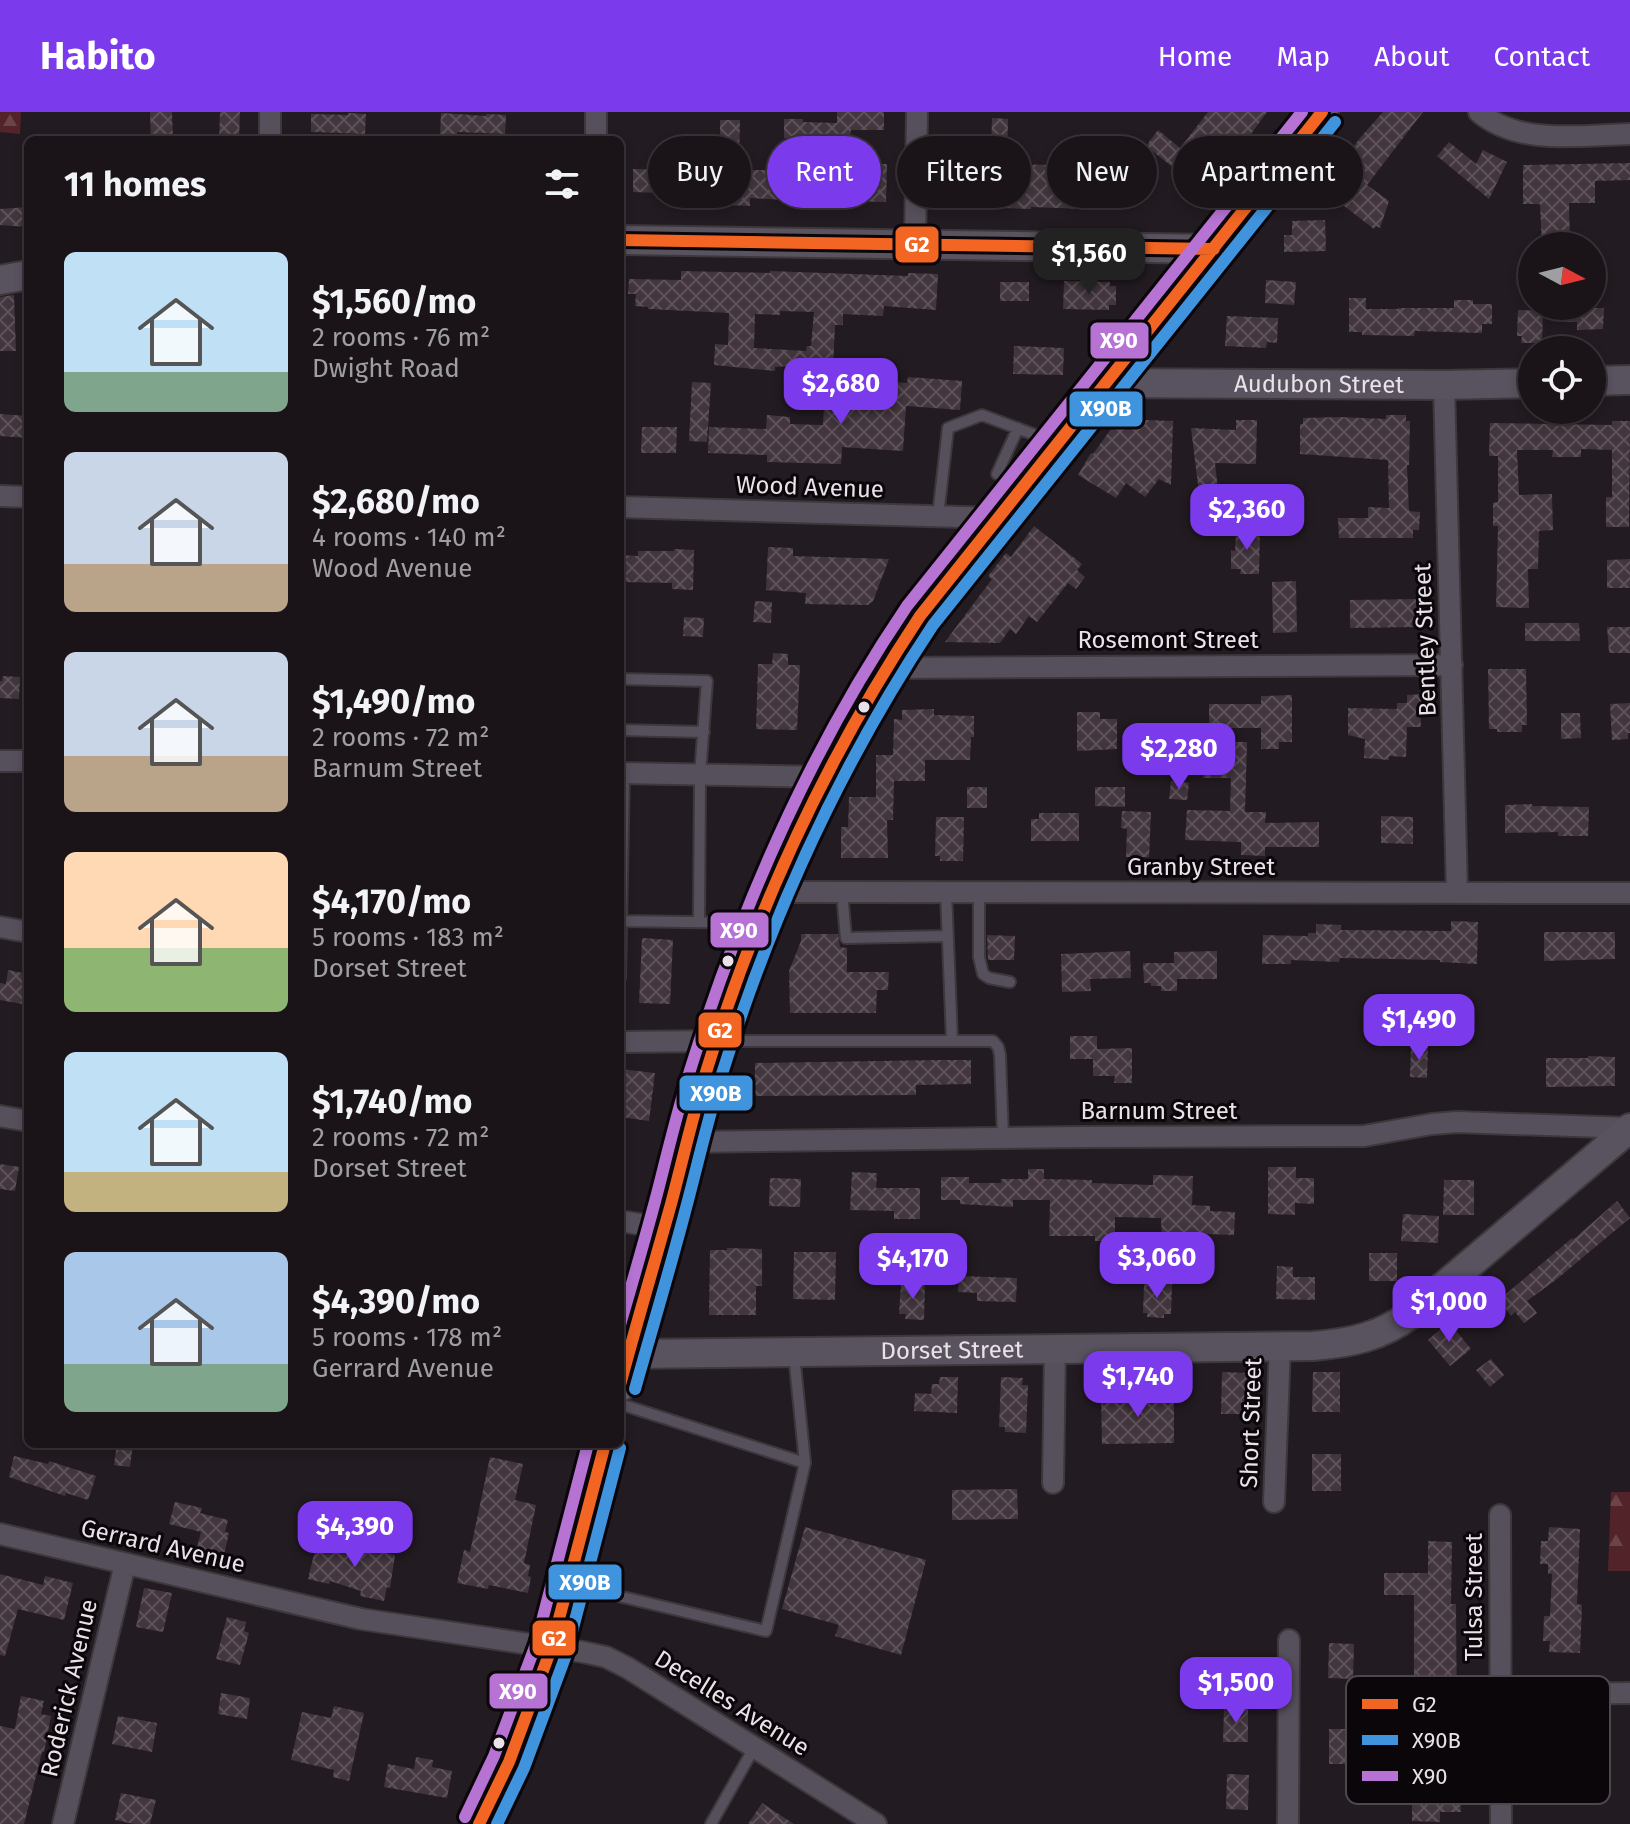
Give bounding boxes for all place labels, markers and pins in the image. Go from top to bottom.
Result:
pin: $1,560 [1024,228,1154,296]
pin: $2,680 [776,358,906,426]
pin: $2,360 [1182,484,1312,552]
unlabelled marker [856,699,872,715]
pin: $2,280 [1114,723,1244,791]
unlabelled marker [720,953,736,969]
pin: $1,490 [1354,994,1484,1062]
pin: $3,060 [1092,1232,1222,1300]
pin: $4,170 [848,1233,978,1301]
pin: $1,000 [1384,1276,1514,1344]
pin: $1,740 [1073,1351,1203,1419]
pin: $4,390 [290,1501,420,1569]
pin: $1,500 [1171,1657,1301,1725]
unlabelled marker [491,1735,507,1751]

